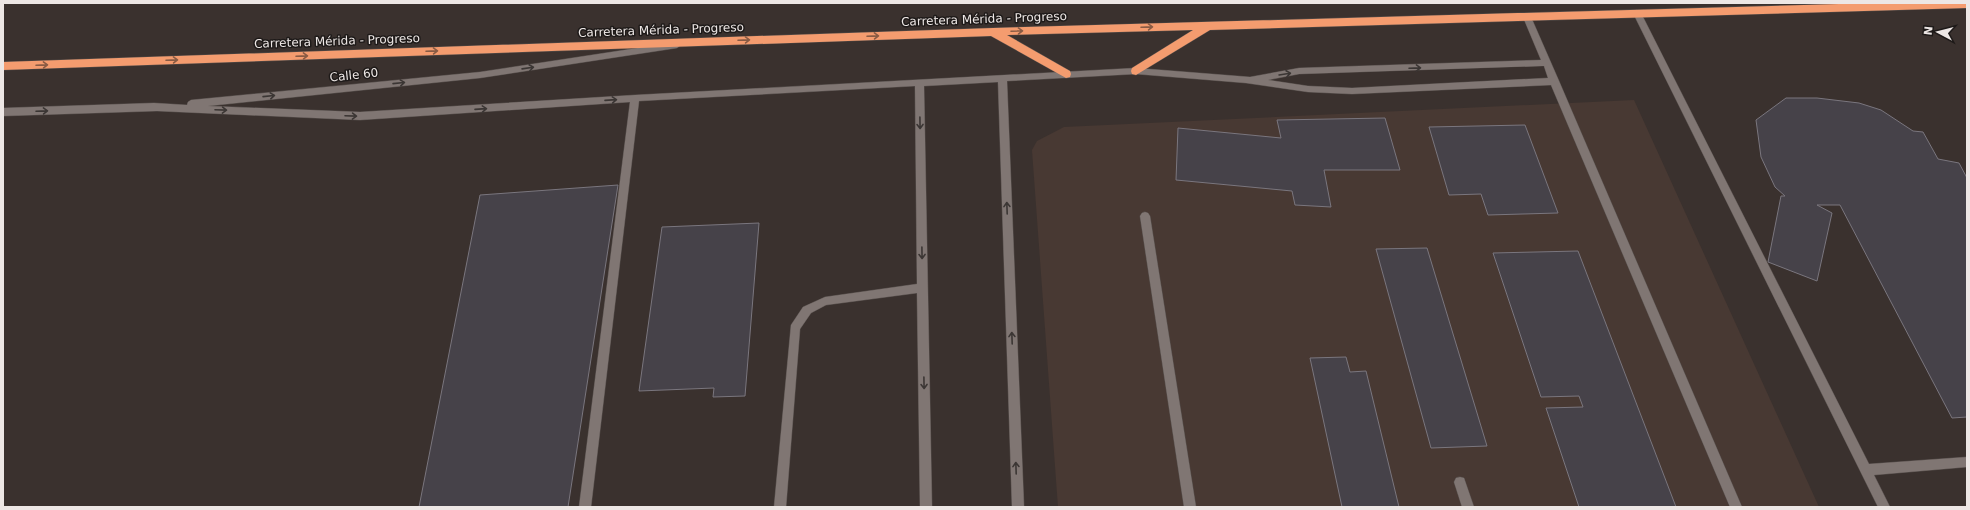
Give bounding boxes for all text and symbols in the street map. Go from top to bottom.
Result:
street label: Carretera Mérida - Progreso [901,9,1067,29]
north arrow [1918,12,1958,52]
street label: Carretera Mérida - Progreso [578,20,744,40]
one-way arrow [1140,23,1153,31]
text: N [1922,25,1936,36]
one-way arrow [1010,27,1023,35]
street label: Carretera Mérida - Progreso [254,31,420,51]
one-way arrow [866,32,879,39]
one-way arrow [737,36,750,44]
one-way arrow [425,47,438,55]
one-way arrow [295,52,308,59]
one-way arrow [165,56,178,64]
one-way arrow [35,61,48,69]
one-way arrow [521,64,534,72]
one-way arrow [1408,64,1421,72]
street label: Calle 60 [329,65,379,85]
one-way arrow [1278,69,1291,77]
one-way arrow [392,79,405,87]
one-way arrow [262,92,275,99]
one-way arrow [604,96,617,103]
one-way arrow [474,105,487,112]
one-way arrow [214,106,227,114]
one-way arrow [35,107,48,115]
one-way arrow [344,112,357,119]
one-way arrow [916,116,924,129]
one-way arrow [1003,202,1011,215]
one-way arrow [918,246,926,259]
one-way arrow [1008,332,1015,345]
one-way arrow [920,376,928,389]
one-way arrow [1013,462,1020,475]

